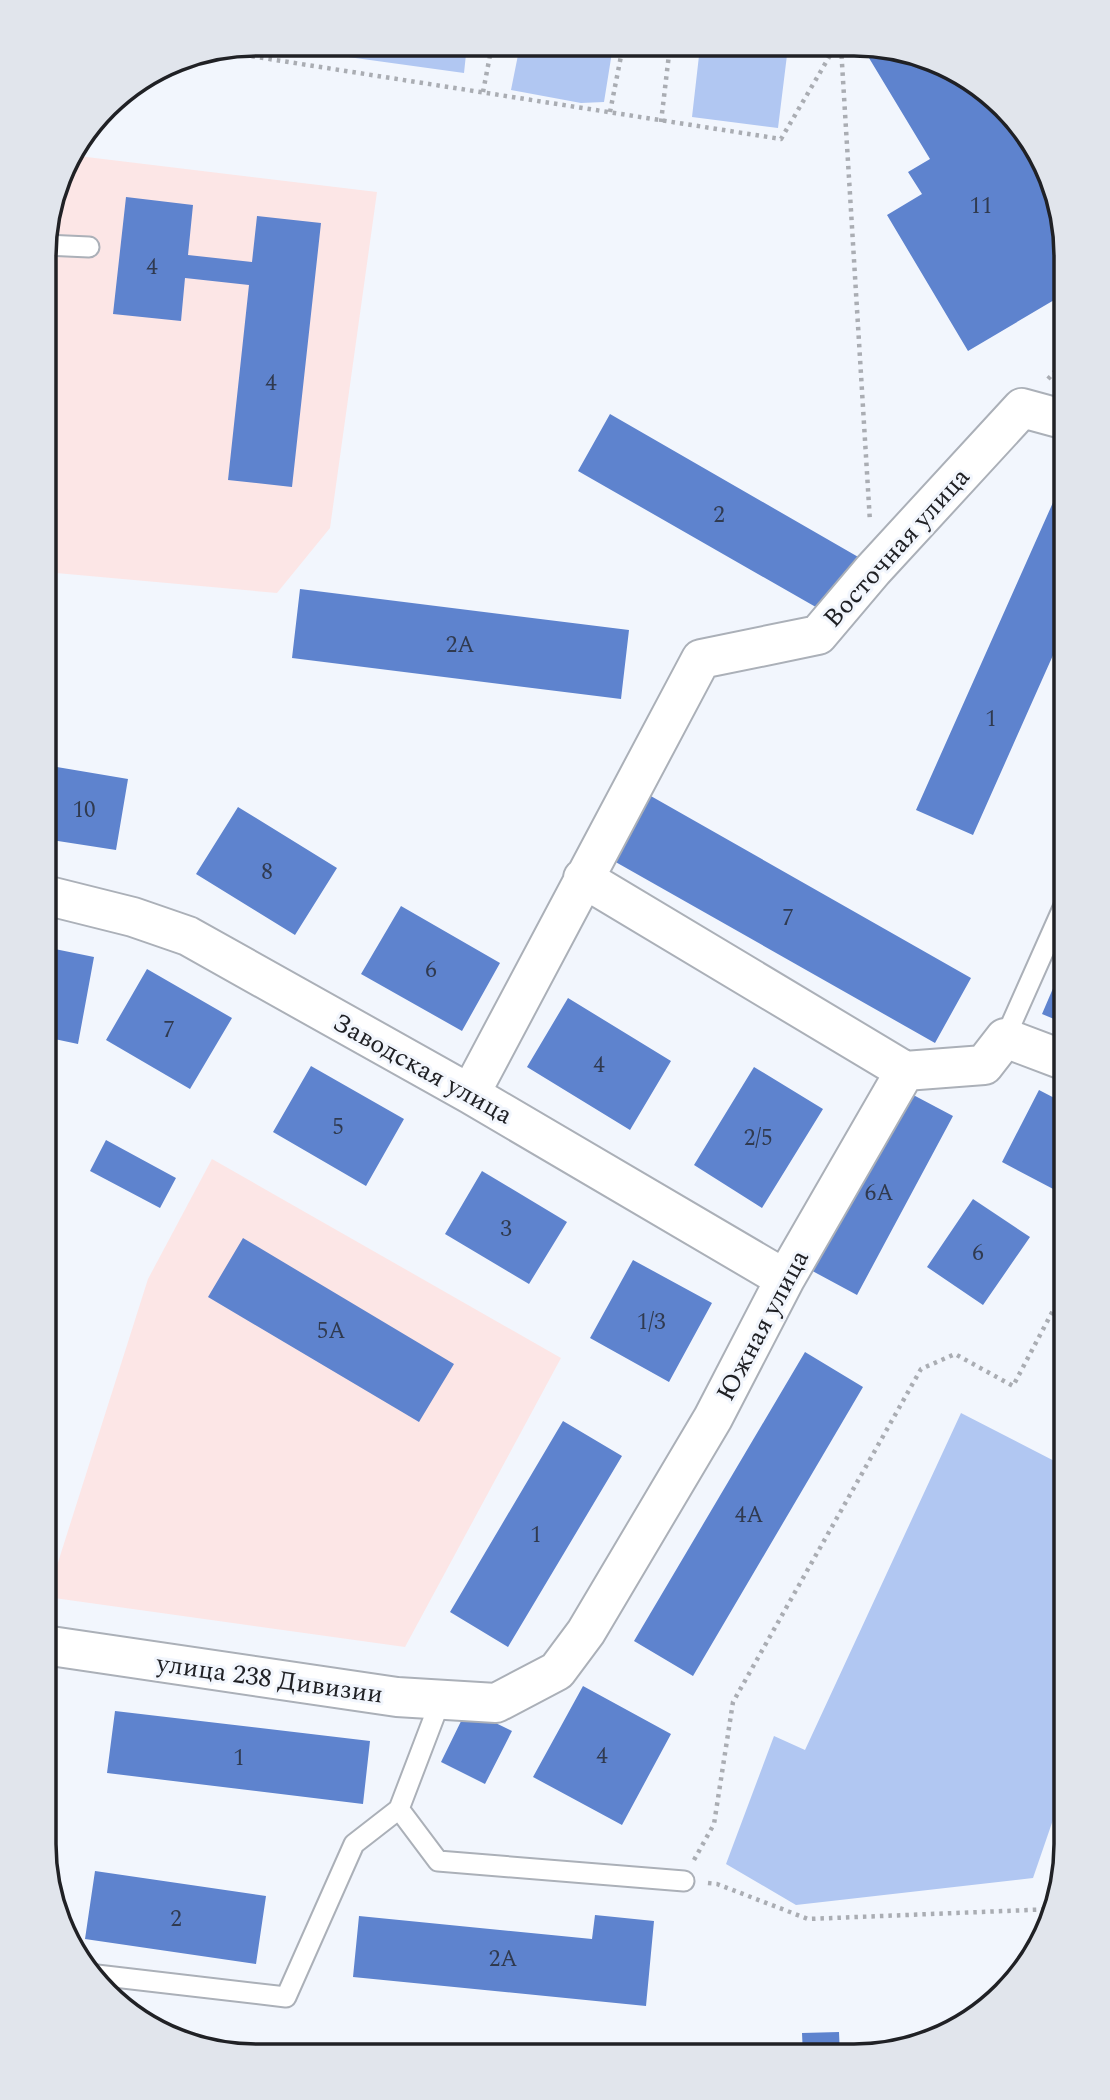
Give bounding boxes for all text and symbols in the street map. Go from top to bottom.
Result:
house number: 11 [970,189,993,224]
house number: 4 [146,250,158,285]
house number: 4 [265,366,277,401]
street label: Восточная улица [814,458,980,637]
house number: 2 [713,498,725,533]
house number: 2А [446,628,474,663]
house number: 1 [985,702,997,737]
house number: 10 [73,793,96,828]
house number: 8 [261,855,273,890]
house number: 7 [782,901,794,936]
house number: 6 [425,953,437,988]
street label: Заводская улица [325,1003,520,1135]
house number: 7 [163,1013,175,1048]
house number: 4 [593,1048,605,1083]
house number: 5 [332,1110,344,1145]
house number: 2/5 [744,1121,772,1156]
house number: 6А [865,1176,893,1211]
house number: 3 [500,1212,512,1247]
house number: 6 [972,1236,984,1271]
street label: Южная улица [706,1242,820,1408]
house number: 1/3 [637,1305,665,1340]
house number: 5А [317,1314,345,1349]
house number: 4А [735,1498,763,1533]
house number: 1 [530,1518,542,1553]
street label: улица 238 Дивизии [153,1643,386,1715]
house number: 4 [596,1739,608,1774]
house number: 1 [233,1741,245,1776]
house number: 2 [170,1902,182,1937]
house number: 2А [489,1942,517,1977]

